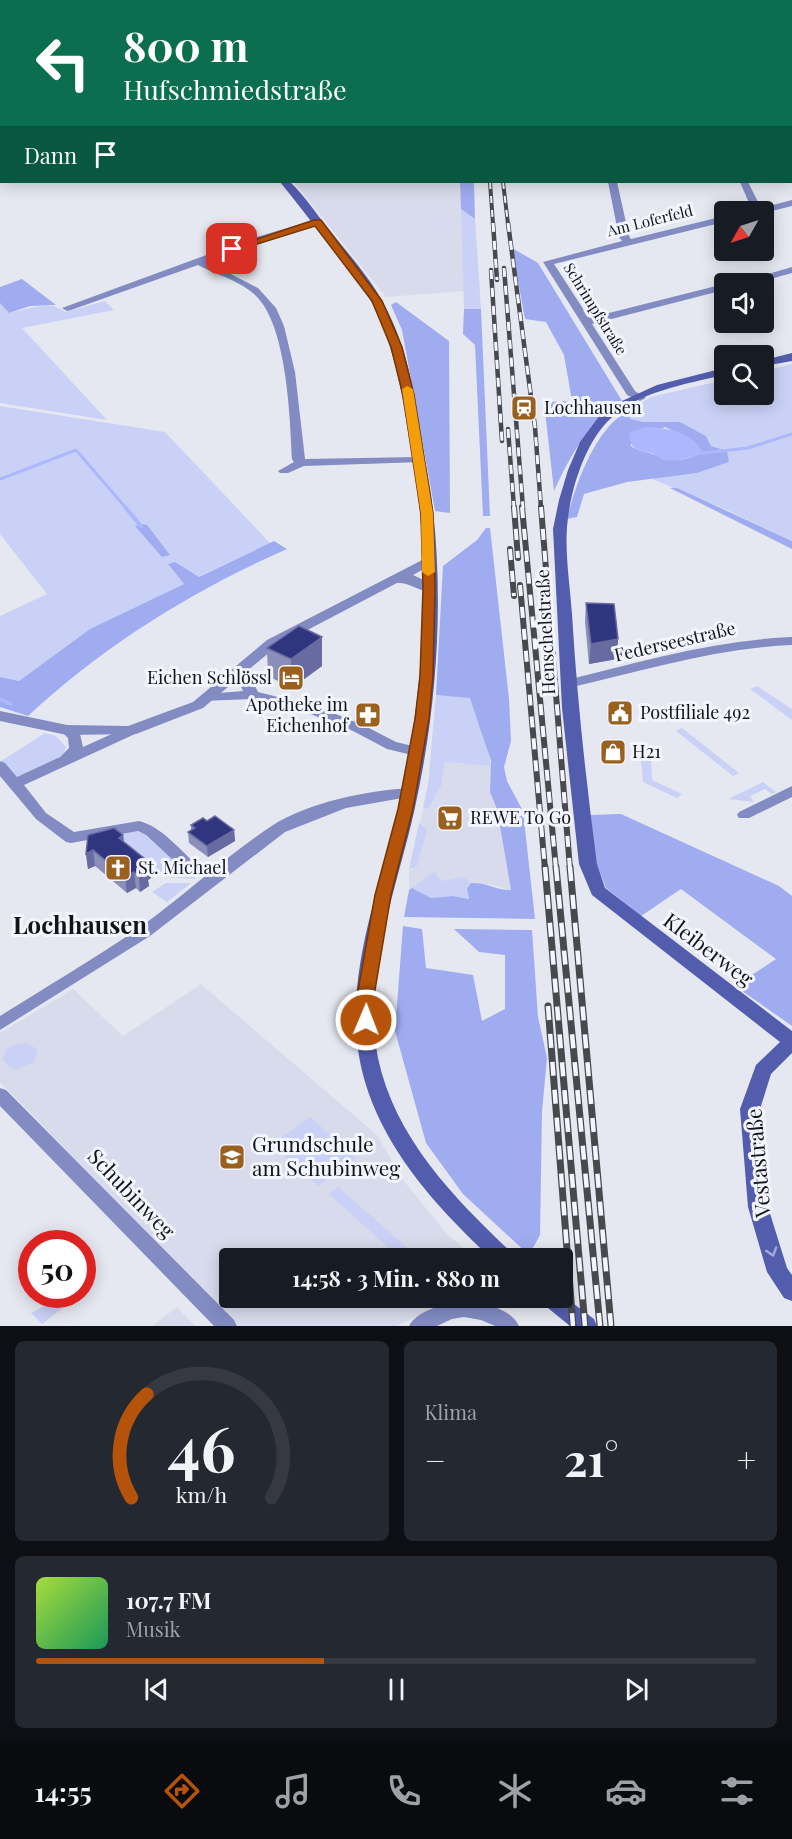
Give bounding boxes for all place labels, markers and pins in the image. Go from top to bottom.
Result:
pin [206,223,257,274]
station icon: Lochhausen [509,393,539,423]
place label: Lochhausen [544,395,642,419]
hotel icon: Eichen Schlössl [276,663,306,693]
place label: Eichen Schlössl [147,665,272,689]
place label: Apotheke im Eichenhof [245,692,350,737]
public building icon: Postfiliale 492 [605,698,635,728]
pharmacy icon: Apotheke im Eichenhof [353,700,383,730]
place label: Postfiliale 492 [640,700,750,724]
shop icon: H21 [598,737,628,767]
place label: H21 [632,739,661,763]
supermarket icon: REWE To Go [435,803,465,833]
place label: REWE To Go [470,805,571,829]
church icon: St. Michael [103,853,133,883]
place label: St. Michael [138,855,227,879]
place label: Grundschule am Schubinweg [252,1129,400,1181]
school or university icon: Grundschule am Schubinweg [217,1142,247,1172]

